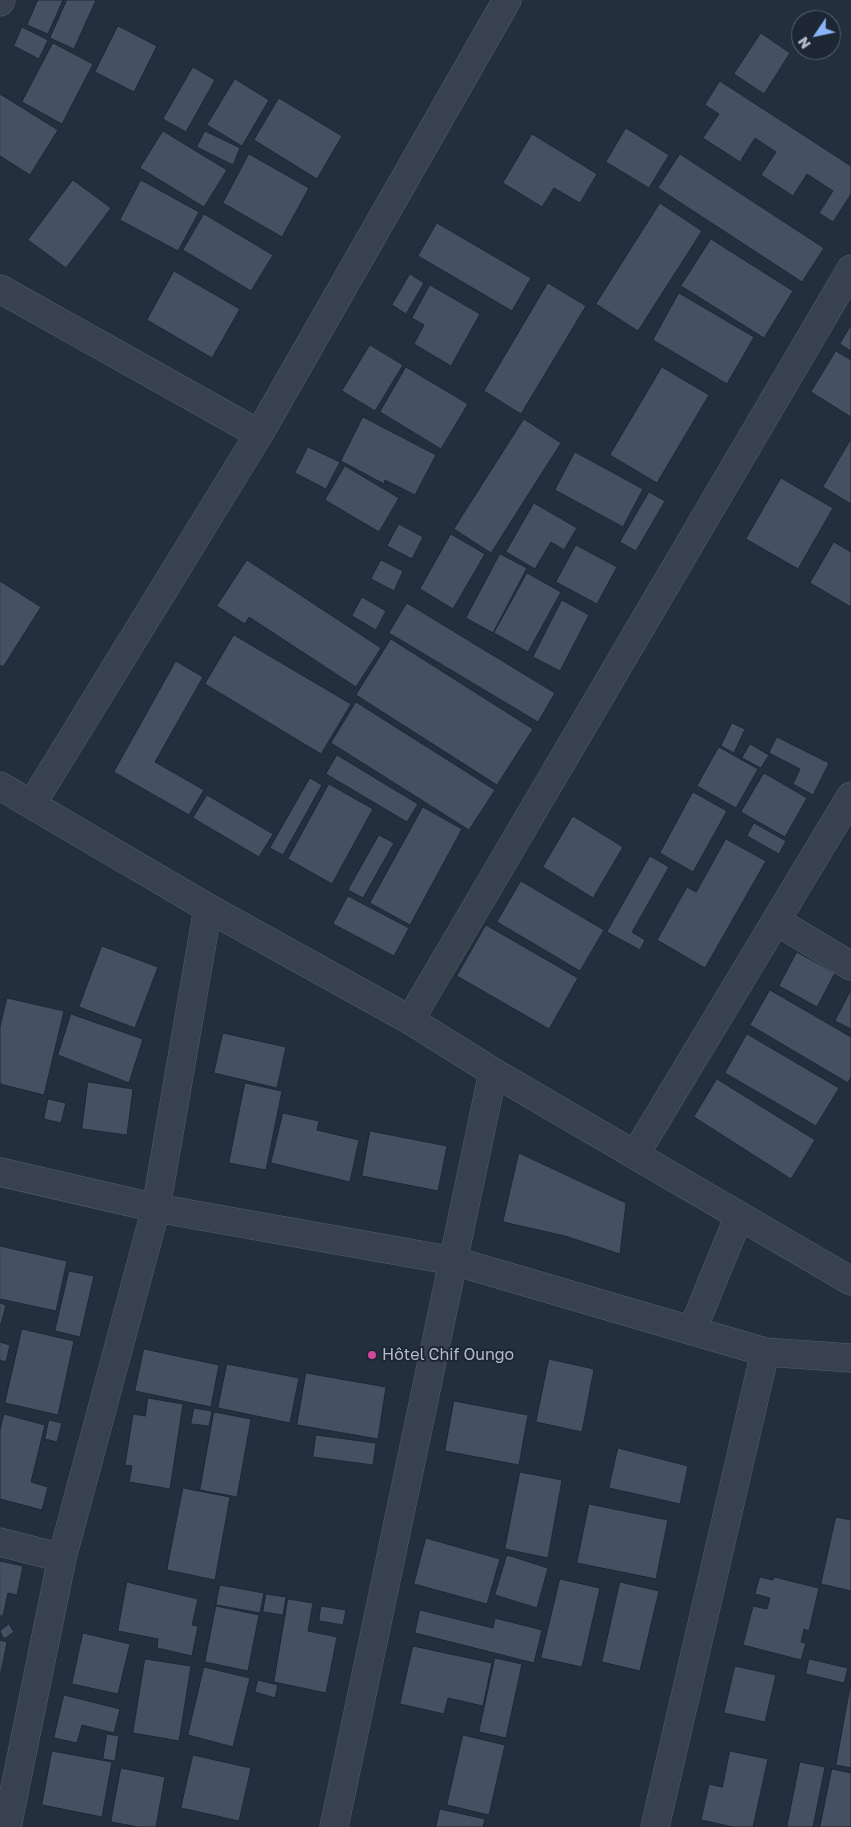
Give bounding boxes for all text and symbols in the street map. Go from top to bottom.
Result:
north arrow [791,10,841,60]
text: N [794,34,814,52]
place label: Hôtel Chif Oungo [382,1345,514,1365]
marker: Hôtel Chif Oungo [366,1349,378,1361]

